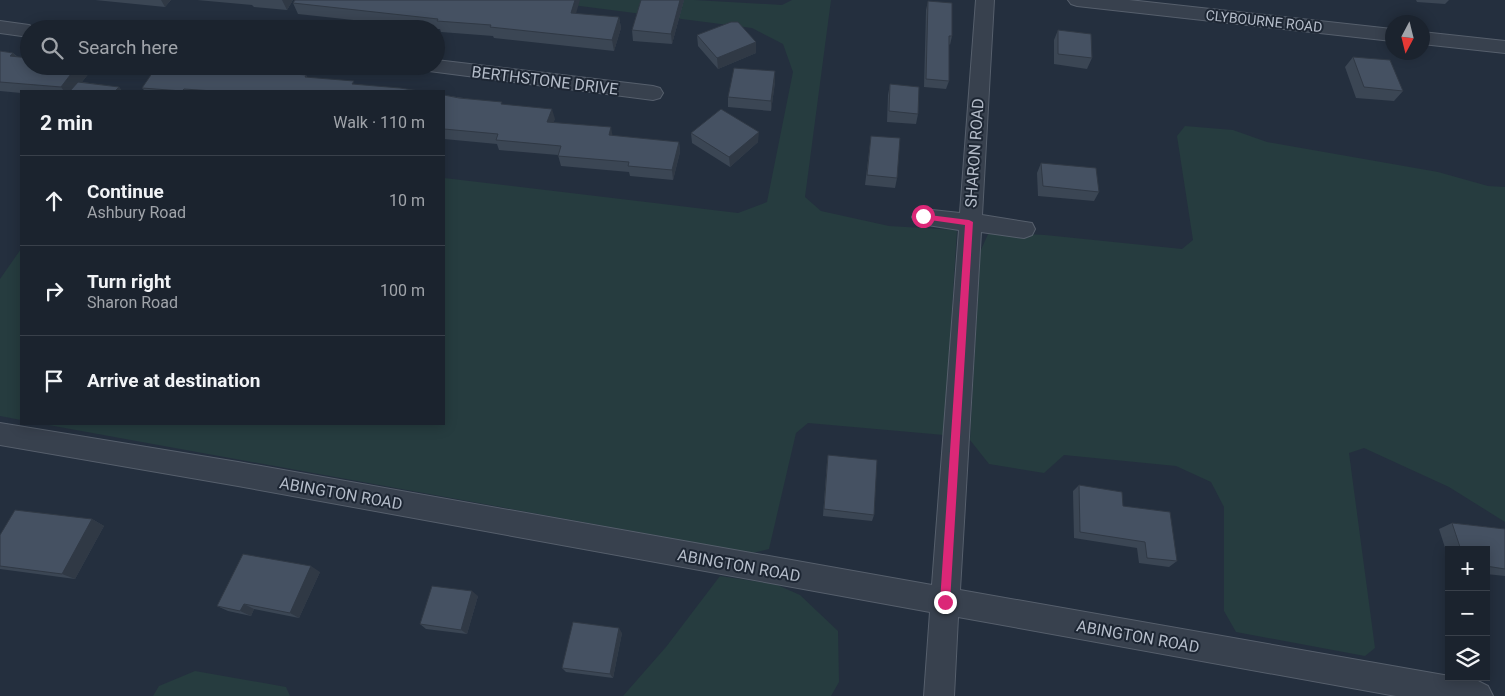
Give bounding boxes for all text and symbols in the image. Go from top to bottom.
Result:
street label: CLYBOURNE ROAD [1205,7,1323,35]
north arrow [1385,15,1430,60]
search box [20,20,445,75]
icon: search [38,34,66,62]
text: Search here [78,36,178,59]
street label: BERTHSTONE DRIVE [471,62,619,99]
street label: SHARON ROAD [961,98,988,208]
text: 2 min [40,111,93,135]
text: Walk · 110 m [333,113,425,132]
text: Continue [87,180,164,203]
icon: ahead [40,187,68,215]
text: 10 m [389,191,425,210]
text: Ashbury Road [87,203,186,222]
route start [912,205,935,228]
text: Turn right [87,270,171,293]
icon: right [40,277,68,305]
text: 100 m [380,281,425,300]
text: Sharon Road [87,293,178,312]
icon: arrive [40,367,68,395]
text: Arrive at destination [87,369,260,392]
street label: ABINGTON ROAD [278,473,404,514]
street label: ABINGTON ROAD [676,545,802,586]
map controls [1445,546,1490,681]
button: + [1445,546,1490,591]
route end [934,591,957,614]
button: − [1445,591,1490,636]
street label: ABINGTON ROAD [1075,616,1201,657]
button: layers [1445,636,1490,681]

